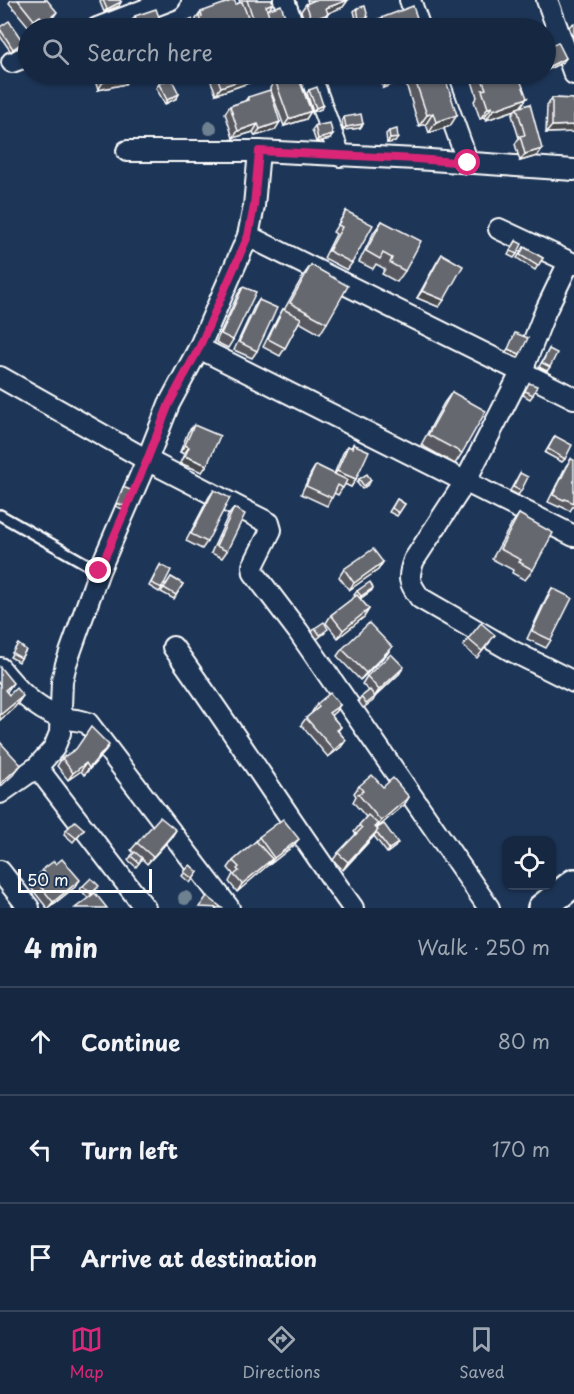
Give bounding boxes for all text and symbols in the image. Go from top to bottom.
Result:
search box [18,18,556,84]
icon: search [39,35,72,68]
text: Search here [87,35,213,68]
route start [454,149,480,175]
route end [85,557,111,583]
map controls [502,836,556,890]
button: locate [502,836,556,890]
scale bar [18,866,152,894]
text: 50 m [27,867,68,891]
text: 4 min [24,928,98,967]
text: Walk · 250 m [417,932,550,962]
icon: ahead [24,1025,57,1058]
text: Continue [81,1025,180,1058]
text: 80 m [498,1026,550,1056]
icon: left [24,1133,57,1166]
text: Turn left [81,1133,178,1166]
text: 170 m [492,1134,550,1164]
icon: arrive [24,1241,57,1274]
text: Arrive at destination [81,1241,317,1274]
tab: Map [69,1323,104,1383]
tab: Directions [242,1323,320,1383]
tab: Saved [459,1323,505,1383]

